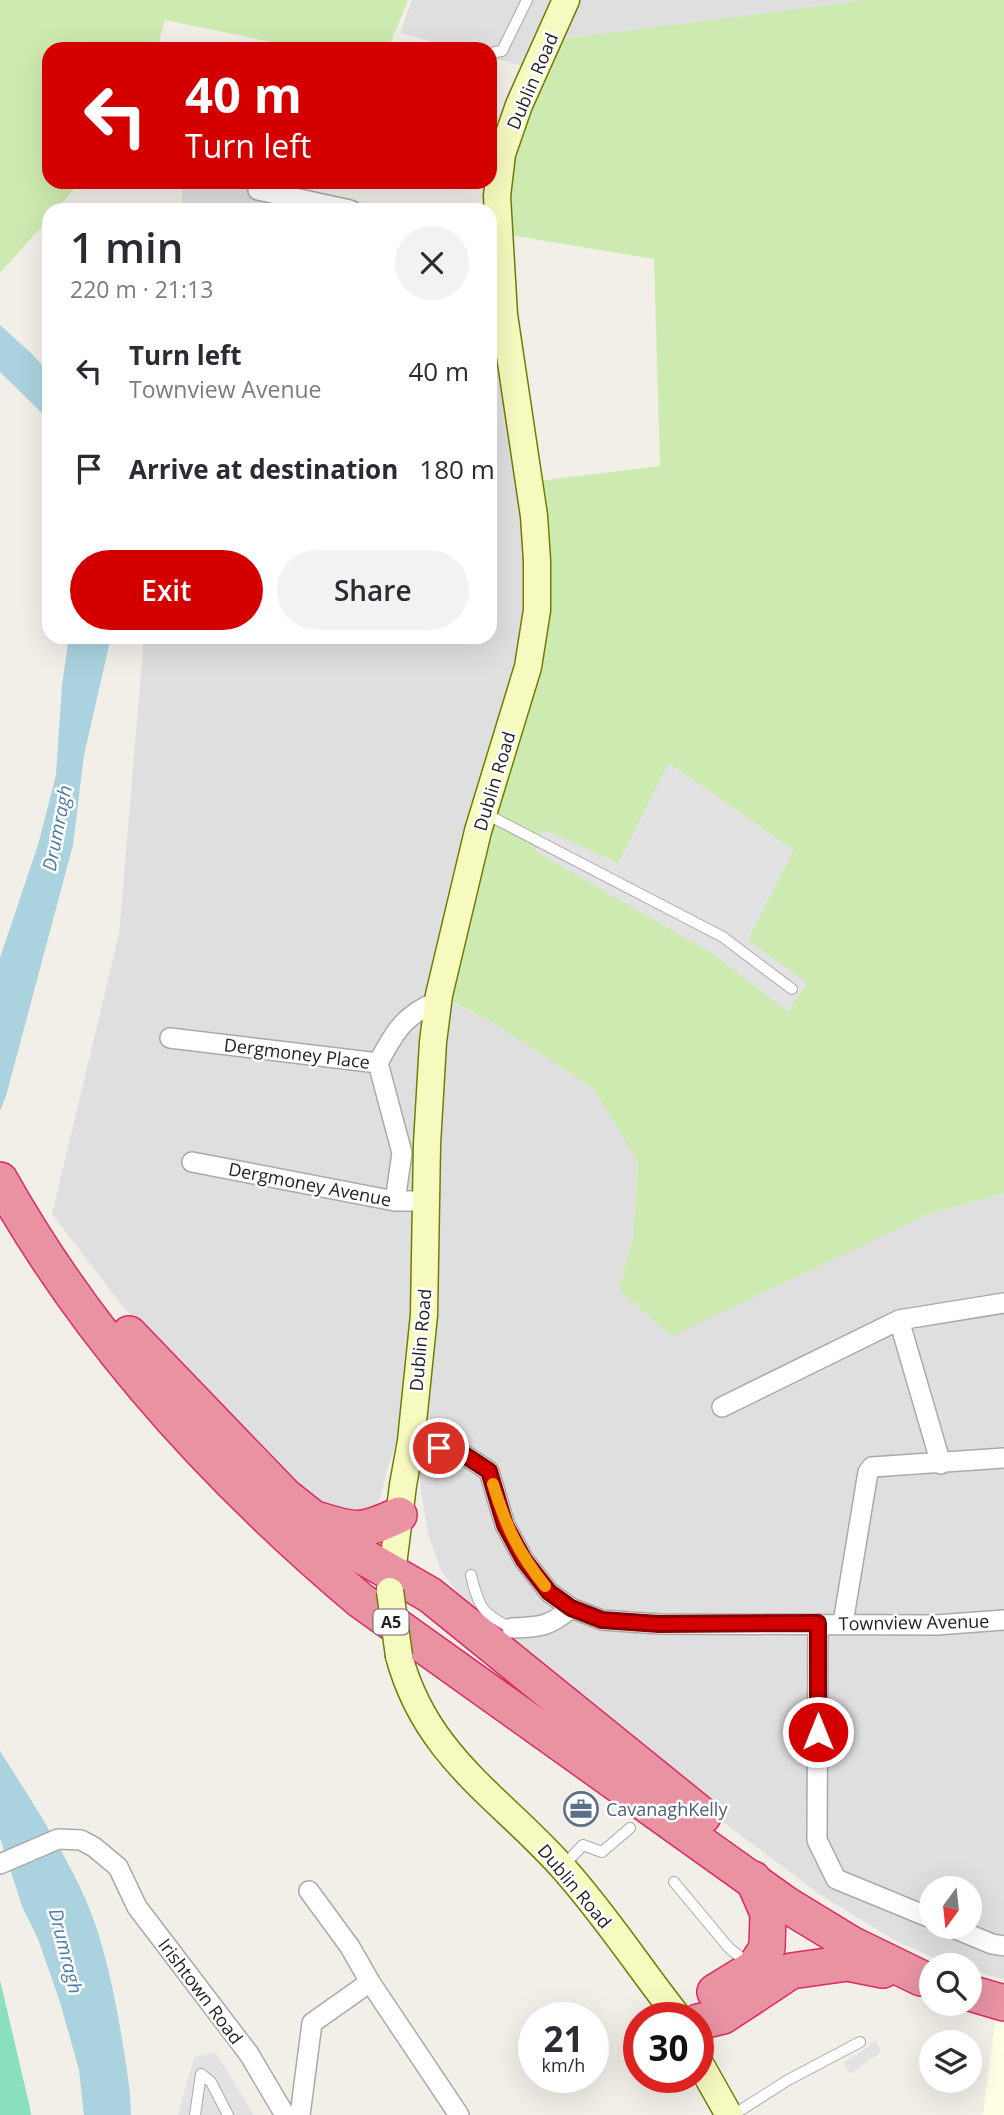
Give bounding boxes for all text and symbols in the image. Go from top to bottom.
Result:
street label: Dublin Road [501,29,563,133]
text: 40 m [185,61,302,127]
icon: left [70,70,161,161]
text: Turn left [185,124,311,167]
text: 1 min [70,218,183,275]
button: close [395,226,469,300]
text: 220 m · 21:13 [70,273,213,305]
text: Turn left [129,337,241,373]
icon: left [70,352,108,390]
text: 40 m [408,353,469,389]
text: Townview Avenue [129,373,322,405]
icon: arrive [70,450,108,488]
text: Arrive at destination [129,451,398,487]
text: 180 m [419,451,495,487]
button: Exit [70,550,263,630]
button: Share [277,550,469,630]
street label: Dublin Road [467,728,521,834]
water label: Drumragh [36,783,78,873]
street label: Dergmoney Place [223,1032,371,1074]
street label: Dergmoney Avenue [227,1156,393,1212]
street label: Dublin Road [404,1288,436,1392]
pin [409,1418,469,1478]
icon: arrive [420,1429,458,1467]
street label: Townview Avenue [838,1609,990,1635]
road number: A5 [374,1610,408,1634]
position arrow [781,1695,855,1769]
office icon: CavanaghKelly [562,1790,600,1828]
place label: CavanaghKelly [606,1797,728,1821]
street label: Dublin Road [533,1839,617,1933]
north arrow [919,1876,982,1939]
map controls [919,1876,982,2093]
water label: Drumragh [43,1906,89,1996]
street label: Irishtown Road [153,1933,249,2049]
button: search [919,1953,982,2016]
speed limit sign: 30 [623,2002,714,2093]
text: 21 [543,2015,584,2062]
button: layers [919,2030,982,2093]
text: km/h [542,2053,585,2077]

